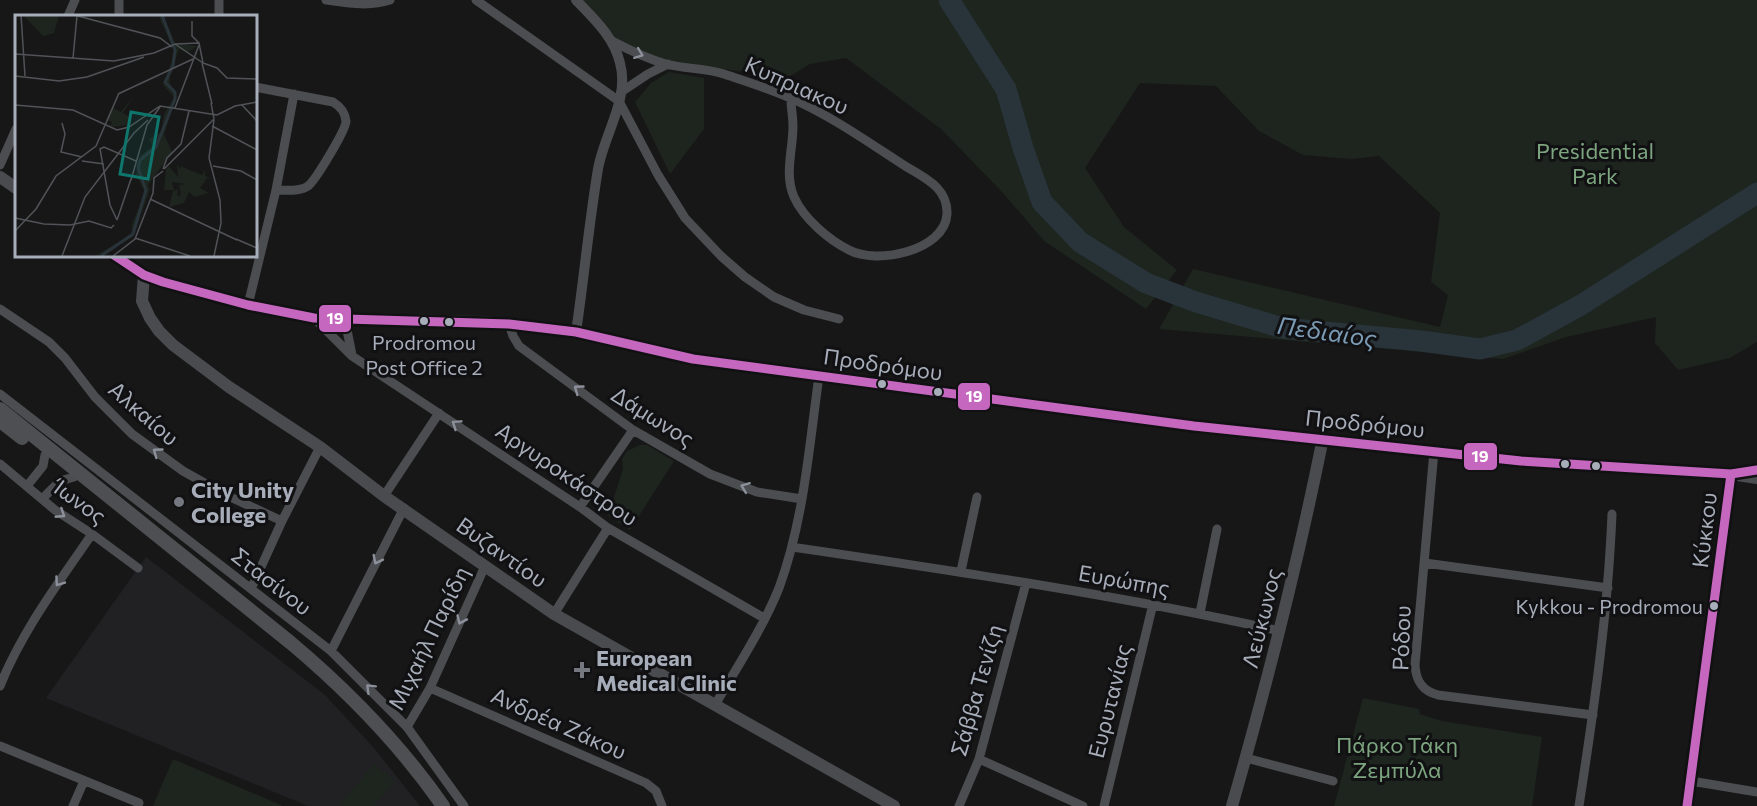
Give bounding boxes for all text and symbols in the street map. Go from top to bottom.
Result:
inset map [15,15,256,256]
one-way arrow [633,47,644,59]
street label: Κυπριακου [741,50,853,120]
park label: Presidential Park [1536,137,1654,189]
line badge: 19 [318,304,352,333]
text: 19 [326,308,344,327]
water label: Πεδιαίος [1276,310,1379,352]
marker: Prodromou Post Office 2 [418,315,430,327]
unlabelled marker [443,316,455,328]
place label: Prodromou Post Office 2 [365,330,483,379]
street label: Προδρόμου [822,342,944,386]
street label: Αλκαίου [103,375,185,451]
unlabelled marker [876,378,888,390]
street label: Δάμωνος [607,380,699,452]
line badge: 19 [957,382,991,411]
one-way arrow [573,385,584,396]
unlabelled marker [932,386,944,398]
text: 19 [965,386,983,405]
street label: Προδρόμου [1304,403,1426,443]
street label: Αργυροκάστρου [491,417,643,531]
one-way arrow [451,420,462,431]
line badge: 19 [1463,442,1498,471]
text: 19 [1471,446,1489,465]
one-way arrow [153,448,164,459]
unlabelled marker [1559,458,1571,470]
unlabelled marker [1590,460,1602,472]
street label: Ίωνος [47,472,112,529]
place label: City Unity College [191,476,294,528]
one-way arrow [741,482,751,495]
street label: Κύκκου [1686,491,1722,569]
marker: City Unity College [172,495,186,509]
one-way arrow [54,507,65,518]
street label: Βυζαντίου [452,511,552,593]
street label: Στασίνου [227,541,317,621]
one-way arrow [373,554,384,565]
street label: Ευρώπης [1076,559,1172,601]
street label: Μιχαήλ Παρίδη [382,562,474,714]
street label: Λεύκωνος [1236,565,1286,671]
one-way arrow [55,575,66,586]
place label: Kykkou - Prodromou [1516,594,1703,618]
marker: Kykkou - Prodromou [1708,600,1720,612]
street label: Ρόδου [1386,605,1416,671]
one-way arrow [456,613,468,624]
street label: Σάββα Τενίζη [944,621,1008,759]
street label: Ευρυτανίας [1082,641,1136,761]
place label: European Medical Clinic [596,644,737,696]
marker: European Medical Clinic [573,661,591,679]
street label: Ανδρέα Ζάκου [487,681,631,765]
one-way arrow [366,685,377,696]
park label: Πάρκο Τάκη Ζεμπύλα [1336,731,1458,783]

